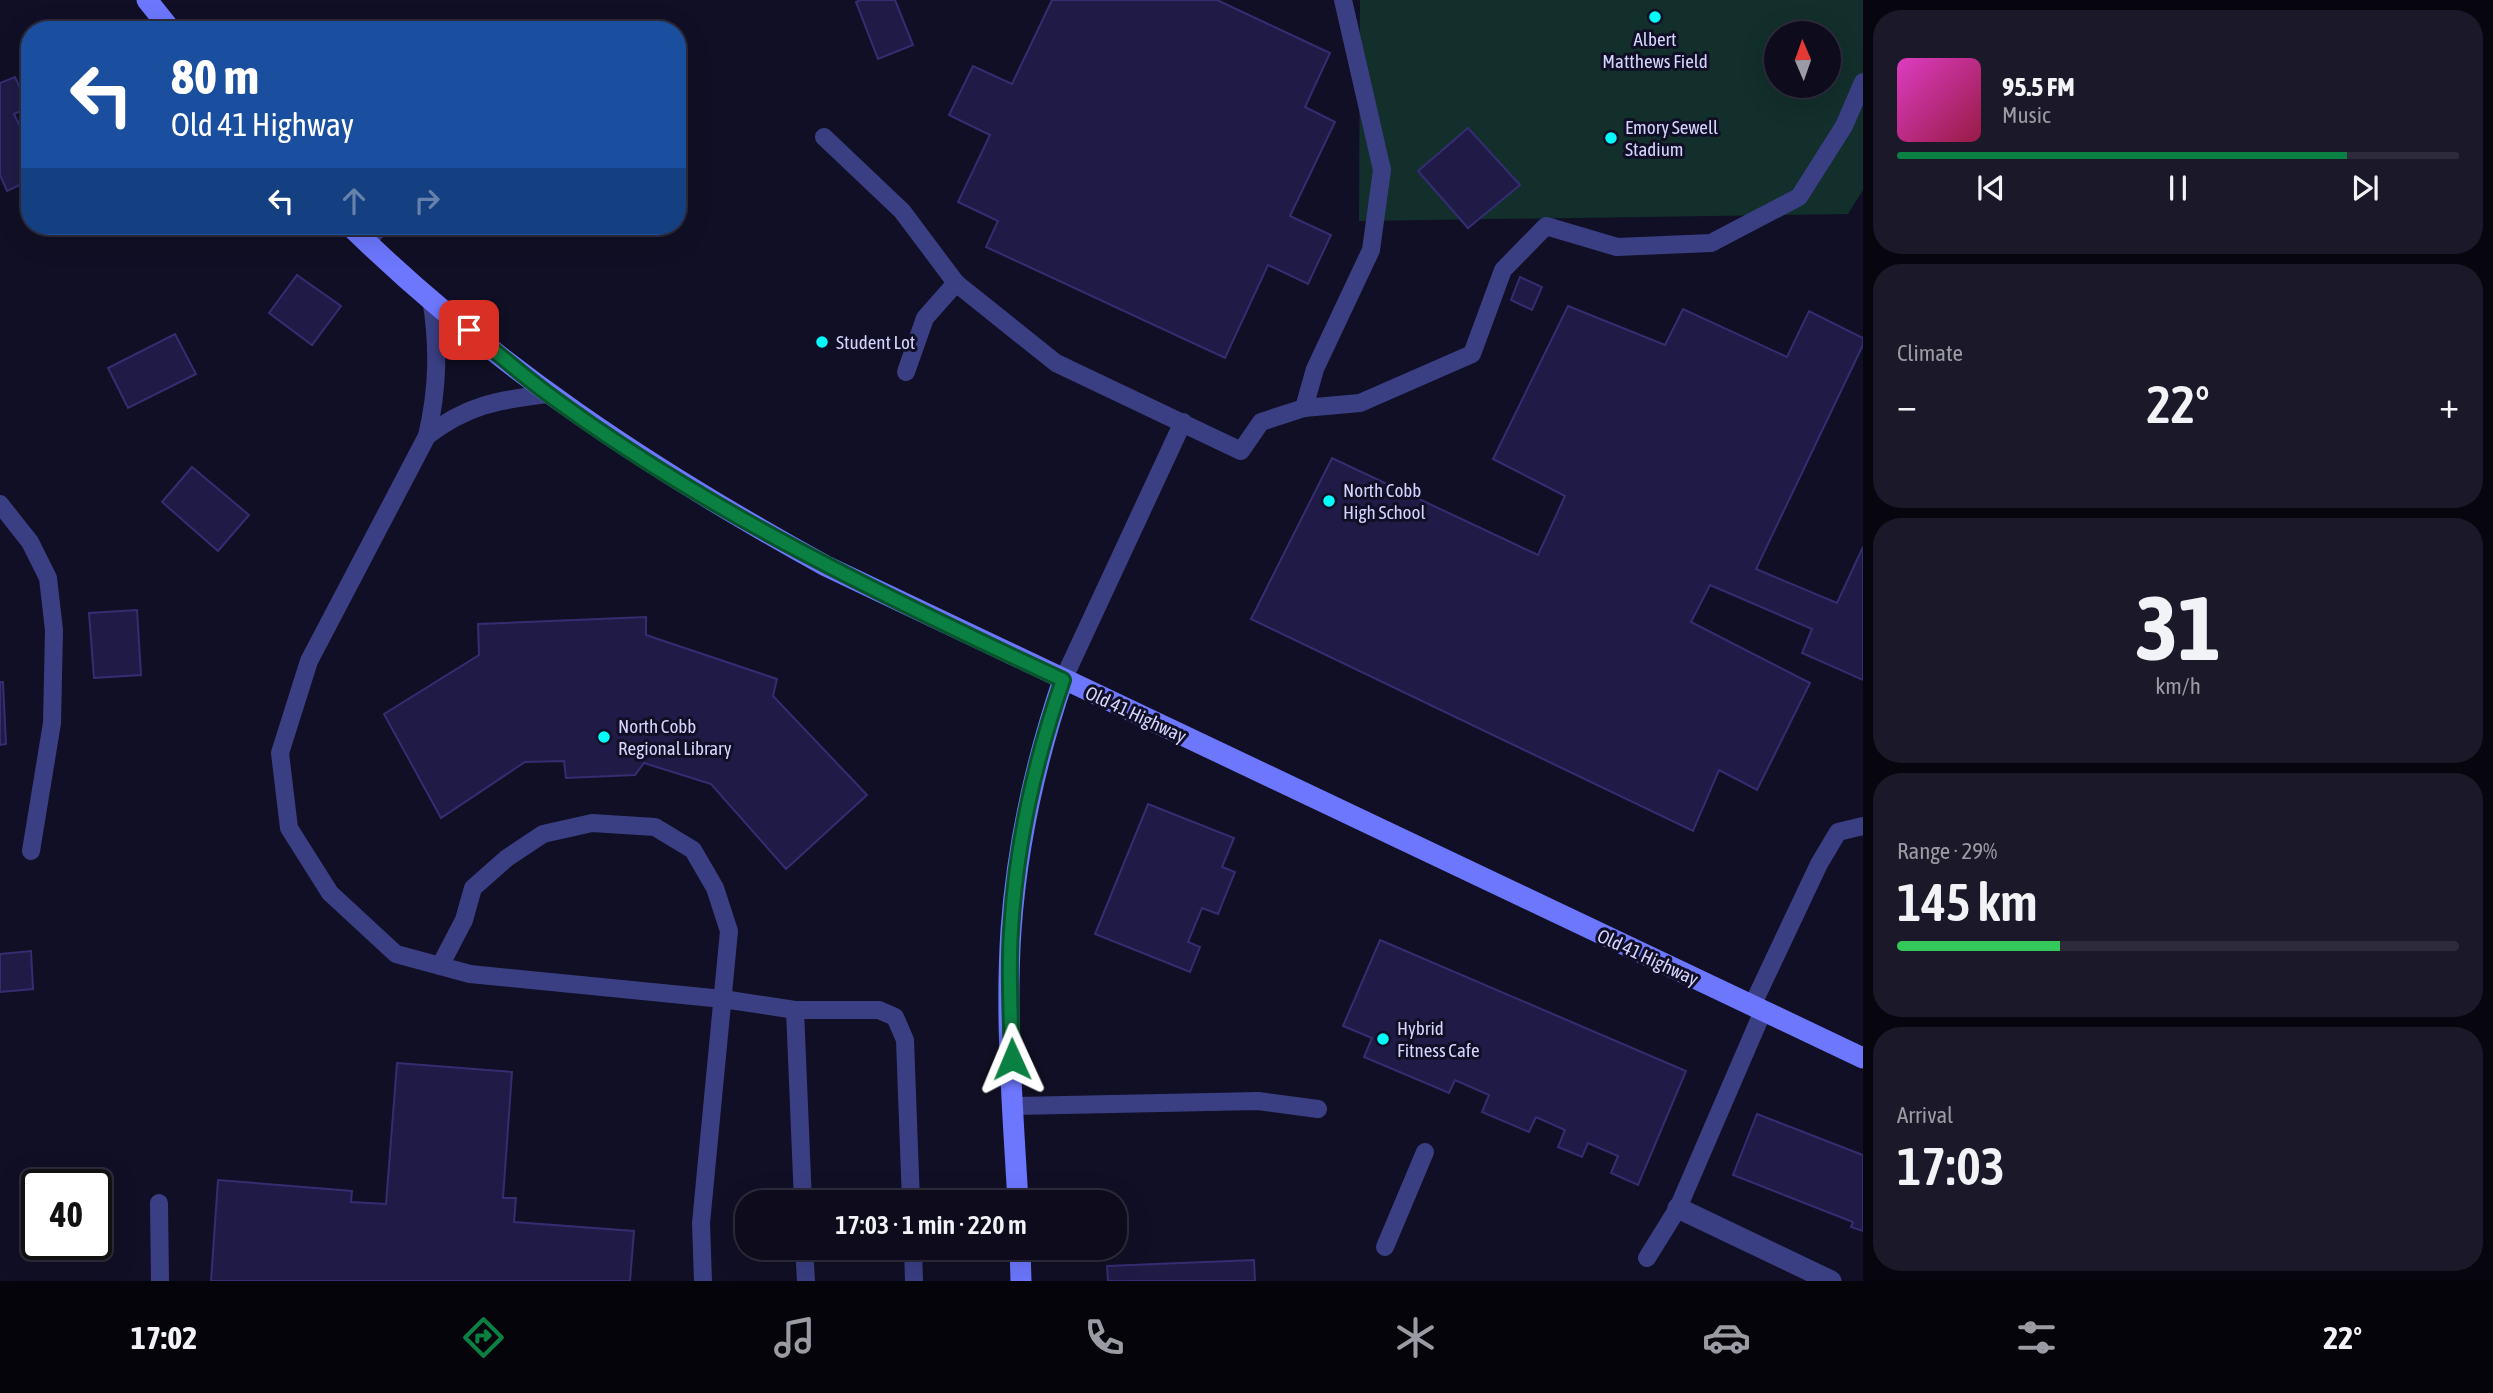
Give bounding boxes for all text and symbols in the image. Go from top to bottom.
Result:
marker: Albert Matthews Field [1647,9,1663,25]
north arrow [1764,21,1841,98]
map controls [1764,21,1841,98]
place label: Albert Matthews Field [1602,28,1708,72]
text: 80 m [171,48,259,104]
icon: left [56,49,147,140]
text: 95.5 FM [2002,72,2075,102]
text: Music [2002,102,2050,128]
text: Old 41 Highway [171,106,354,143]
place label: Emory Sewell Stadium [1625,116,1718,160]
marker: Emory Sewell Stadium [1603,130,1619,146]
icon: previous [1972,169,2010,207]
icon: pause [2159,169,2197,207]
icon: next [2346,169,2384,207]
icon: left [262,182,300,220]
icon: ahead [335,182,373,220]
icon: right [408,182,446,220]
pin [439,300,499,360]
icon: arrive [450,311,488,349]
place label: Student Lot [836,331,915,353]
marker: Student Lot [814,334,830,350]
text: Climate [1897,340,1963,366]
text: 22° [2146,374,2210,434]
text: − [1897,383,1917,426]
text: + [2439,383,2459,426]
place label: North Cobb High School [1343,479,1426,523]
marker: North Cobb High School [1321,493,1337,509]
text: 31 [2135,575,2221,679]
text: km/h [2155,673,2201,699]
street label: Old 41 Highway [1082,681,1190,747]
place label: North Cobb Regional Library [618,715,732,759]
marker: North Cobb Regional Library [596,729,612,745]
text: Range · 29% [1897,838,1997,864]
text: 145 km [1897,872,2038,932]
street label: Old 41 Highway [1594,924,1702,990]
place label: Hybrid Fitness Cafe [1397,1017,1480,1061]
position arrow [975,1022,1049,1096]
marker: Hybrid Fitness Cafe [1375,1031,1391,1047]
text: Arrival [1897,1102,1953,1128]
text: 17:03 [1897,1136,2005,1196]
speed limit sign: 40 [21,1169,112,1260]
text: 17:03 · 1 min · 220 m [835,1210,1027,1240]
icon: directions [459,1313,508,1362]
icon: music [770,1313,819,1362]
icon: phone [1080,1313,1129,1362]
icon: climate [1391,1313,1440,1362]
icon: car [1702,1313,1751,1362]
icon: filters [2012,1313,2061,1362]
text: 17:02 [131,1319,197,1356]
text: 22° [2323,1319,2362,1356]

